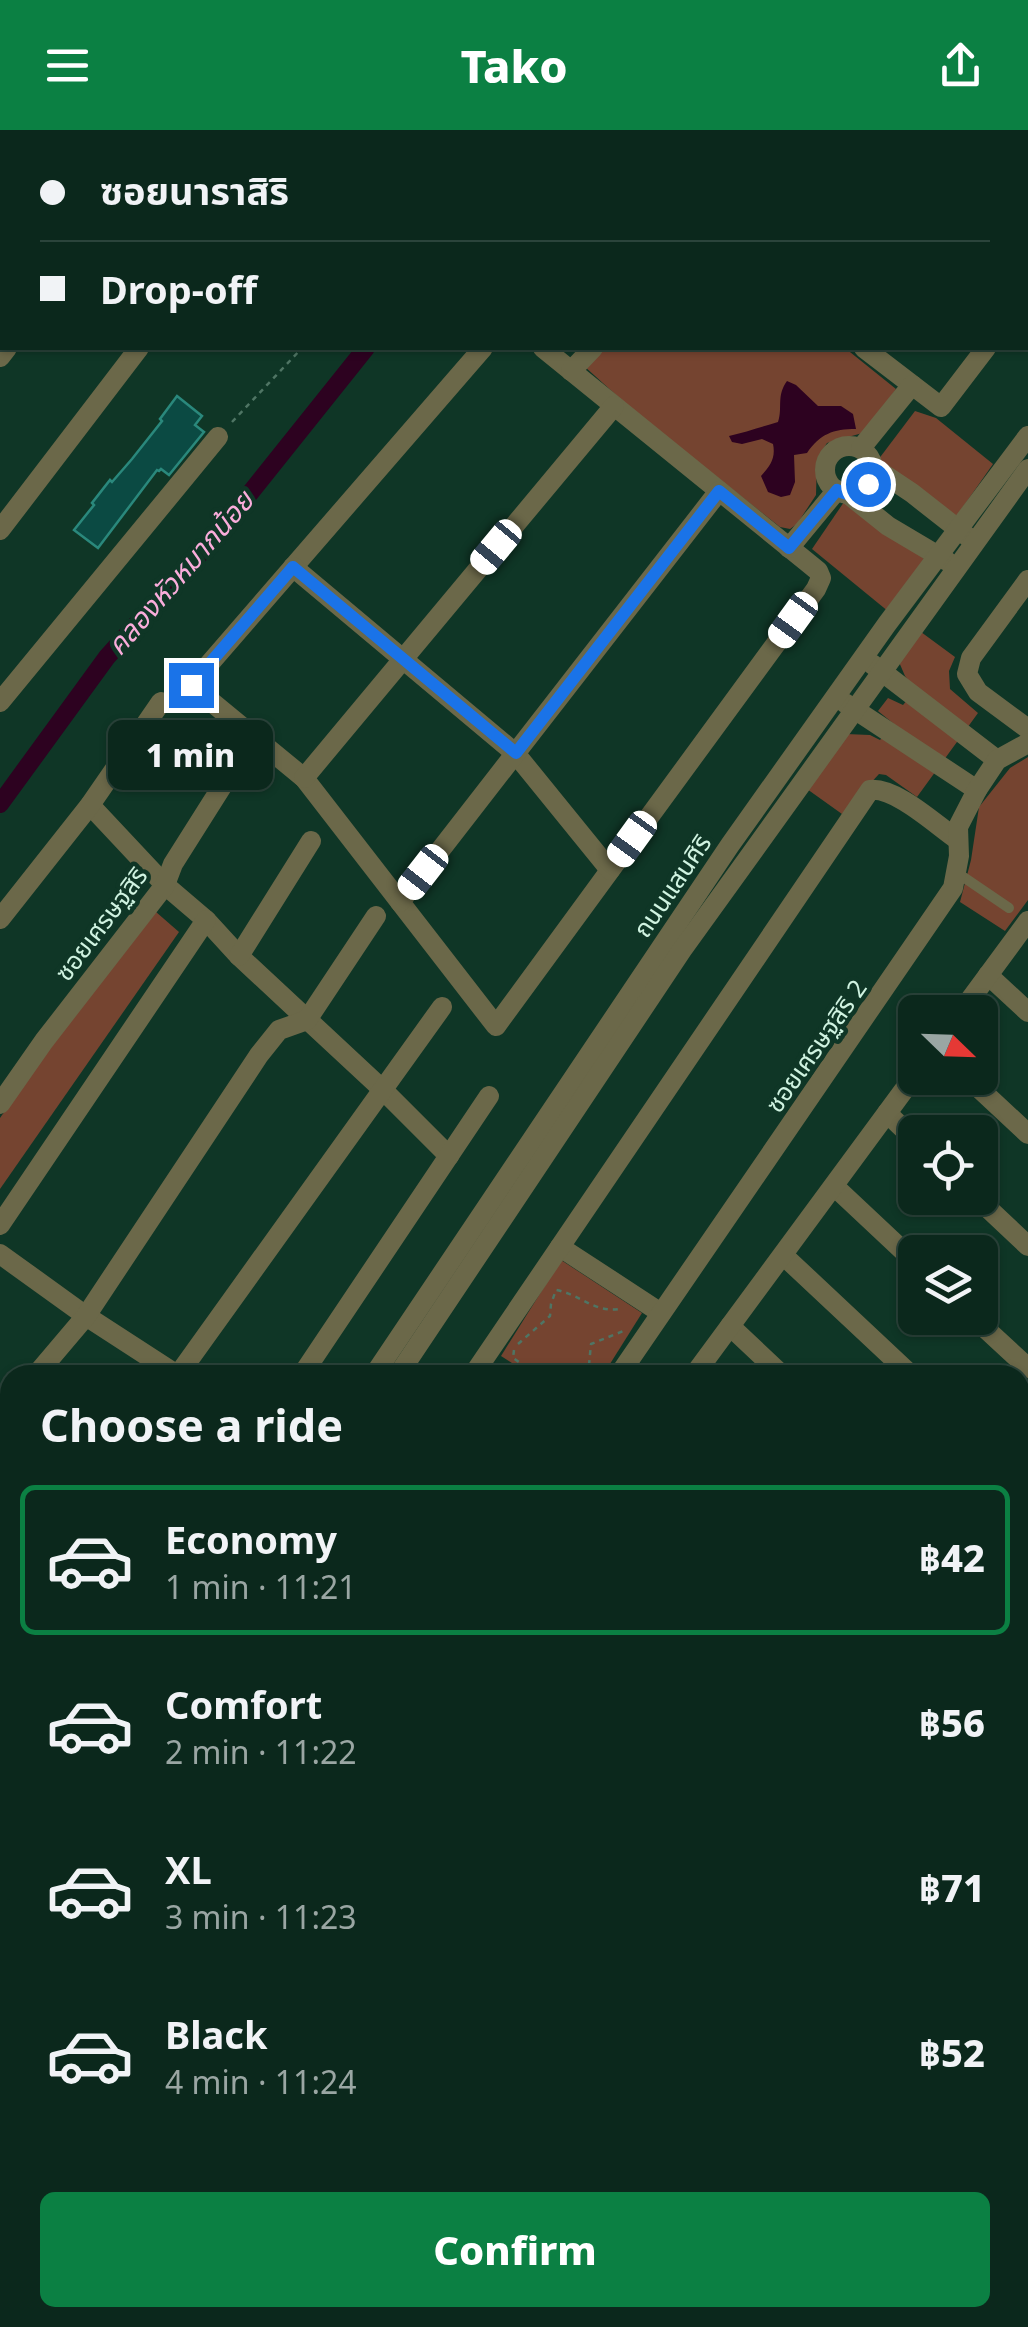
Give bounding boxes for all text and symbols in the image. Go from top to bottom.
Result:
text: Tako [460,35,568,96]
icon: menu [40,38,95,93]
icon: share [933,38,988,93]
text: ซอยนาราสิริ [100,164,289,216]
text: Drop-off [100,263,257,315]
route start [846,462,891,507]
water label: คลองหัวหมากน้อย [97,480,263,663]
car [465,514,527,580]
car [763,587,823,653]
route end [169,663,214,708]
callout: 1 min [109,720,274,790]
text: 1 min [146,733,235,776]
car [602,806,662,872]
street label: ถนนแสนศิริ [624,827,718,944]
car [393,839,453,905]
street label: ซอยเศรษฐสิริ [46,860,154,987]
street label: ซอยเศรษฐสิริ 2 [757,972,874,1119]
north arrow [898,995,998,1095]
map controls [898,995,998,1335]
button: locate [898,1115,998,1215]
button: layers [898,1235,998,1335]
text: Choose a ride [40,1394,343,1455]
text: Economy [165,1513,337,1565]
icon: car [45,1515,135,1605]
text: ฿42 [919,1531,985,1583]
text: 1 min · 11:21 [165,1565,357,1608]
text: Comfort [165,1678,322,1730]
icon: car [45,1680,135,1770]
text: ฿56 [919,1696,985,1748]
text: 2 min · 11:22 [165,1730,357,1773]
text: XL [165,1843,212,1895]
icon: car [45,1845,135,1935]
text: ฿71 [919,1861,985,1913]
text: 3 min · 11:23 [165,1895,357,1938]
text: Black [165,2008,268,2060]
icon: car [45,2010,135,2100]
text: ฿52 [919,2026,985,2078]
text: 4 min · 11:24 [165,2060,357,2103]
button: Confirm [40,2192,990,2307]

